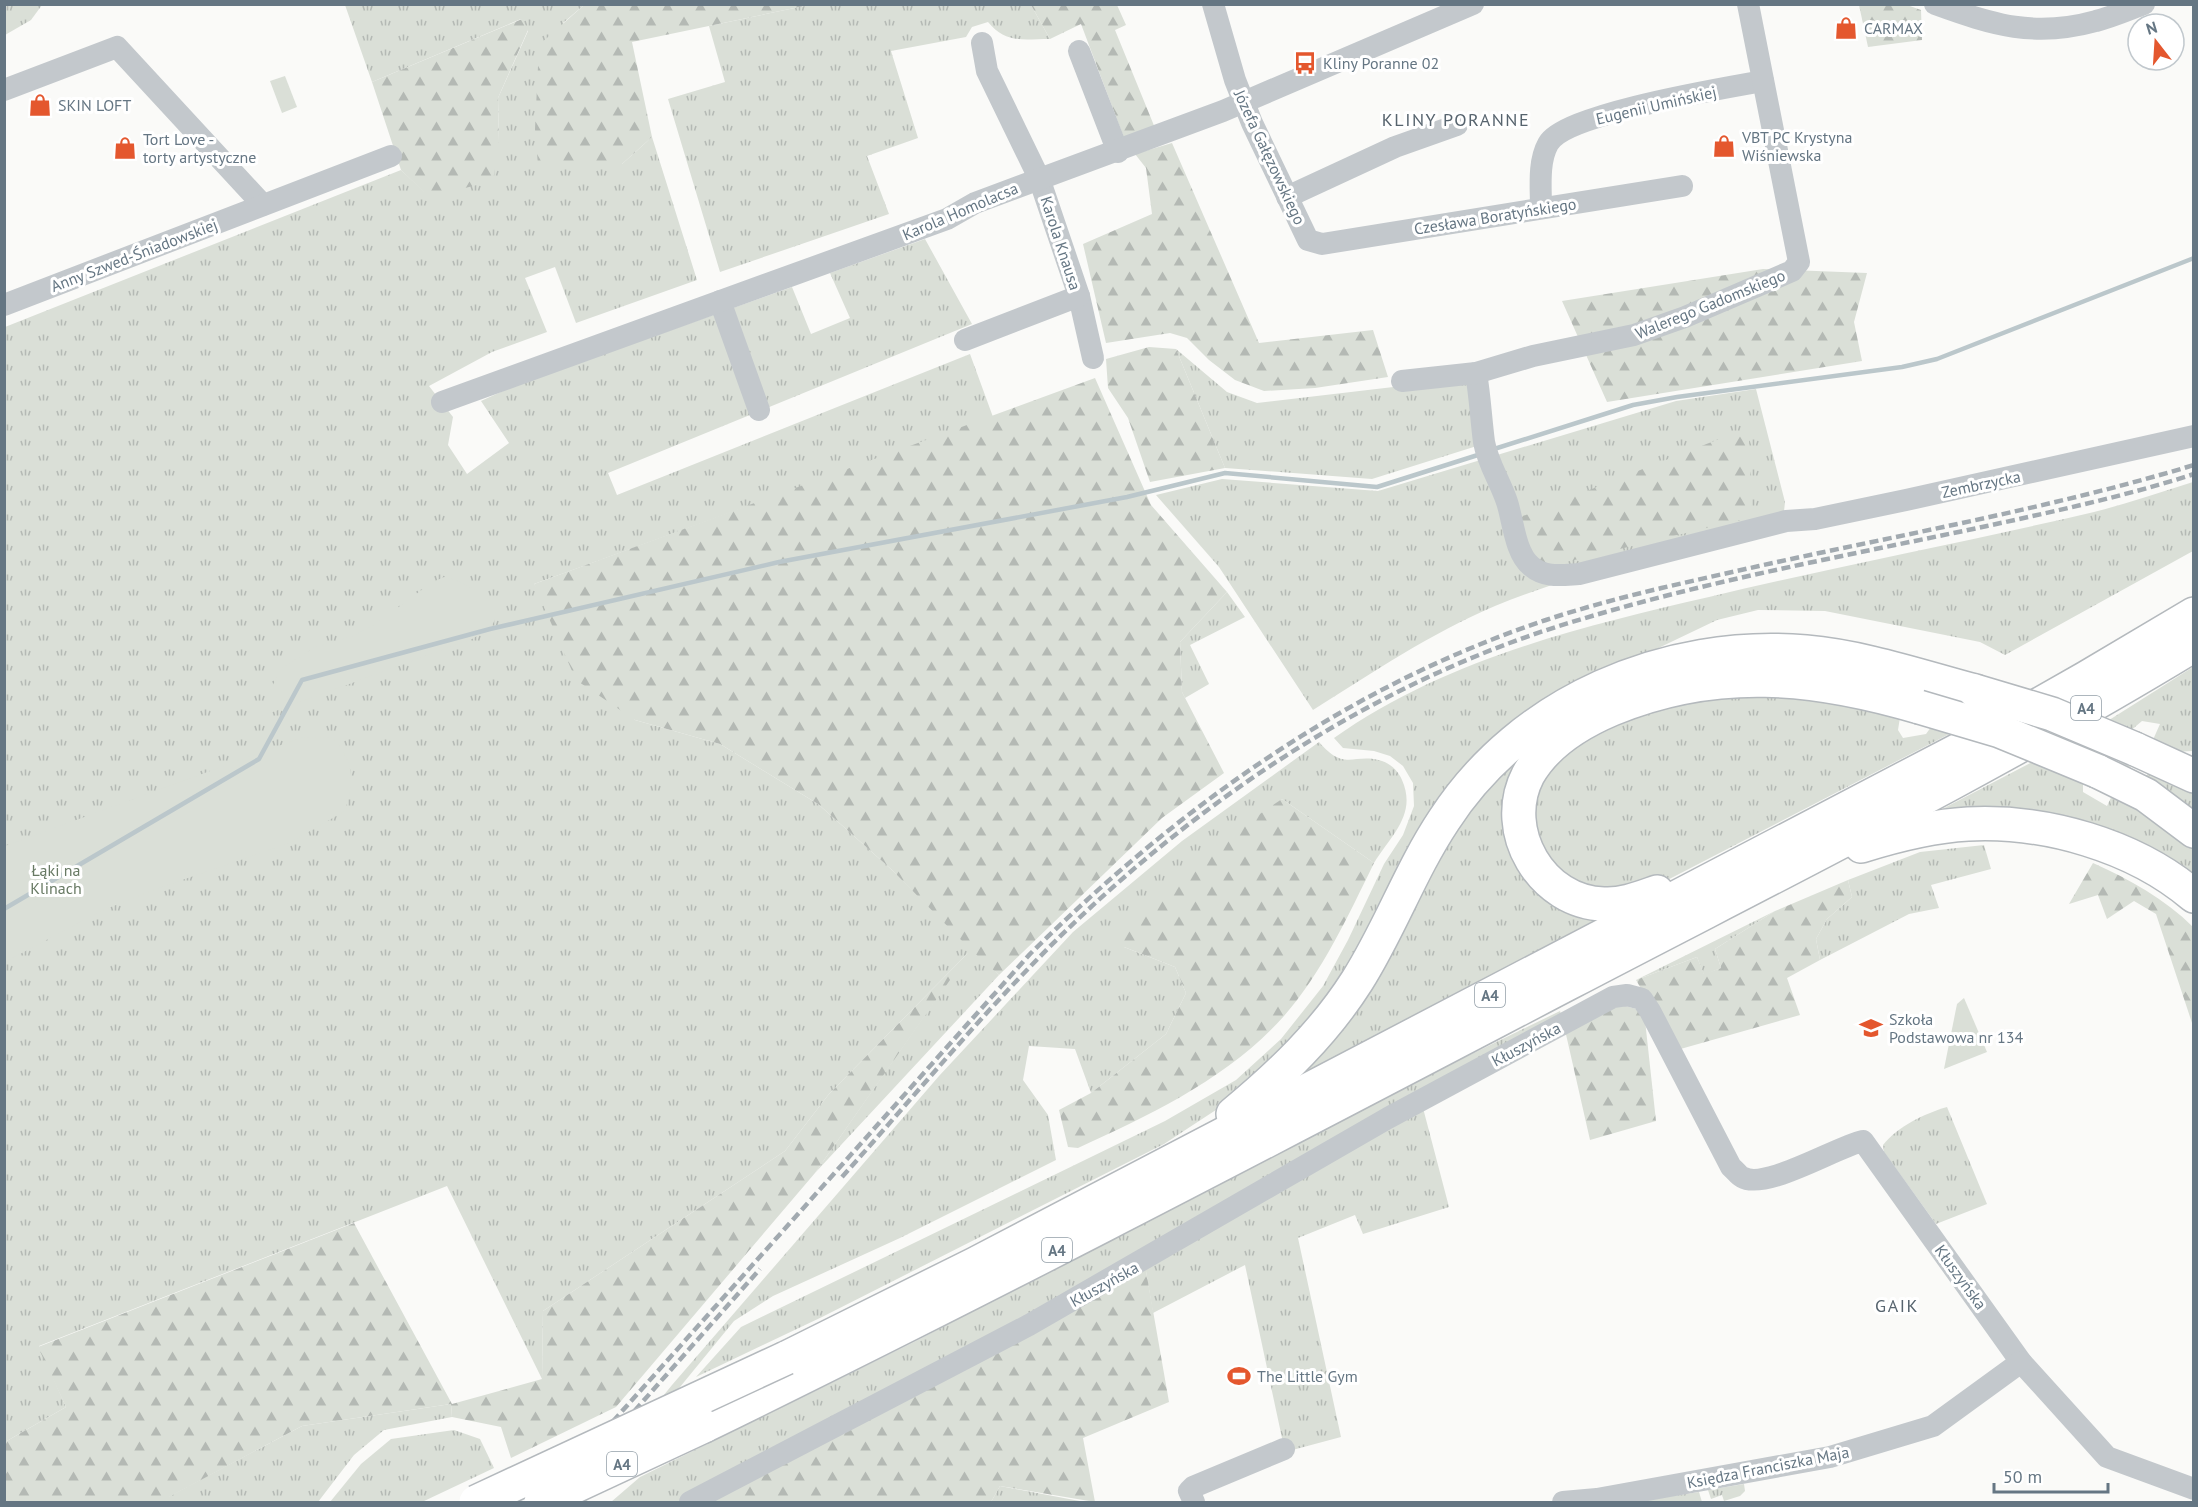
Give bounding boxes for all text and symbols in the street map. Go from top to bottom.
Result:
north arrow [2126,12,2186,72]
shop icon: CARMAX [1833,15,1859,41]
text: N [2144,17,2160,39]
place label: CARMAX [1864,18,1923,38]
bus stop icon: Kliny Poranne 02 [1292,50,1318,76]
place label: Kliny Poranne 02 [1323,53,1439,73]
street label: Eugenii Umińskiej [1594,81,1718,129]
street label: Józefa Gałęzowskiego [1230,85,1310,228]
shop icon: SKIN LOFT [27,92,53,118]
place label: SKIN LOFT [58,95,131,115]
district label: KLINY PORANNE [1382,108,1530,131]
place label: VBT PC Krystyna Wiśniewska [1741,127,1852,165]
place label: Tort Love - torty artystyczne [143,129,257,167]
shop icon: VBT PC Krystyna Wiśniewska [1711,133,1737,159]
shop icon: Tort Love - torty artystyczne [112,135,138,161]
street label: Karola Homolacsa [899,178,1021,244]
street label: Czesława Boratyńskiego [1413,193,1577,239]
street label: Karola Knausa [1036,194,1086,292]
street label: Anny Szwed-Śniadowskiej [48,214,220,296]
street label: Walerego Gadomskiego [1632,265,1788,343]
street label: Zembrzycka [1940,466,2022,502]
road number: A4 [2071,696,2101,720]
park label: Łąki na Klinach [30,860,82,898]
road number: A4 [1475,983,1505,1007]
place label: Szkoła Podstawowa nr 134 [1889,1009,2024,1047]
school or university icon: Szkoła Podstawowa nr 134 [1858,1015,1884,1041]
street label: Kłuszyńska [1488,1017,1564,1071]
road number: A4 [1042,1238,1072,1262]
street label: Kłuszyńska [1931,1241,1991,1313]
street label: Kłuszyńska [1066,1257,1142,1311]
district label: GAIK [1875,1294,1919,1317]
sports icon: The Little Gym [1226,1363,1252,1389]
place label: The Little Gym [1257,1366,1358,1386]
street label: Księdza Franciszka Maja [1685,1441,1851,1493]
road number: A4 [607,1452,637,1476]
scale bar [1994,1456,2108,1494]
text: 50 m [2003,1465,2042,1488]

